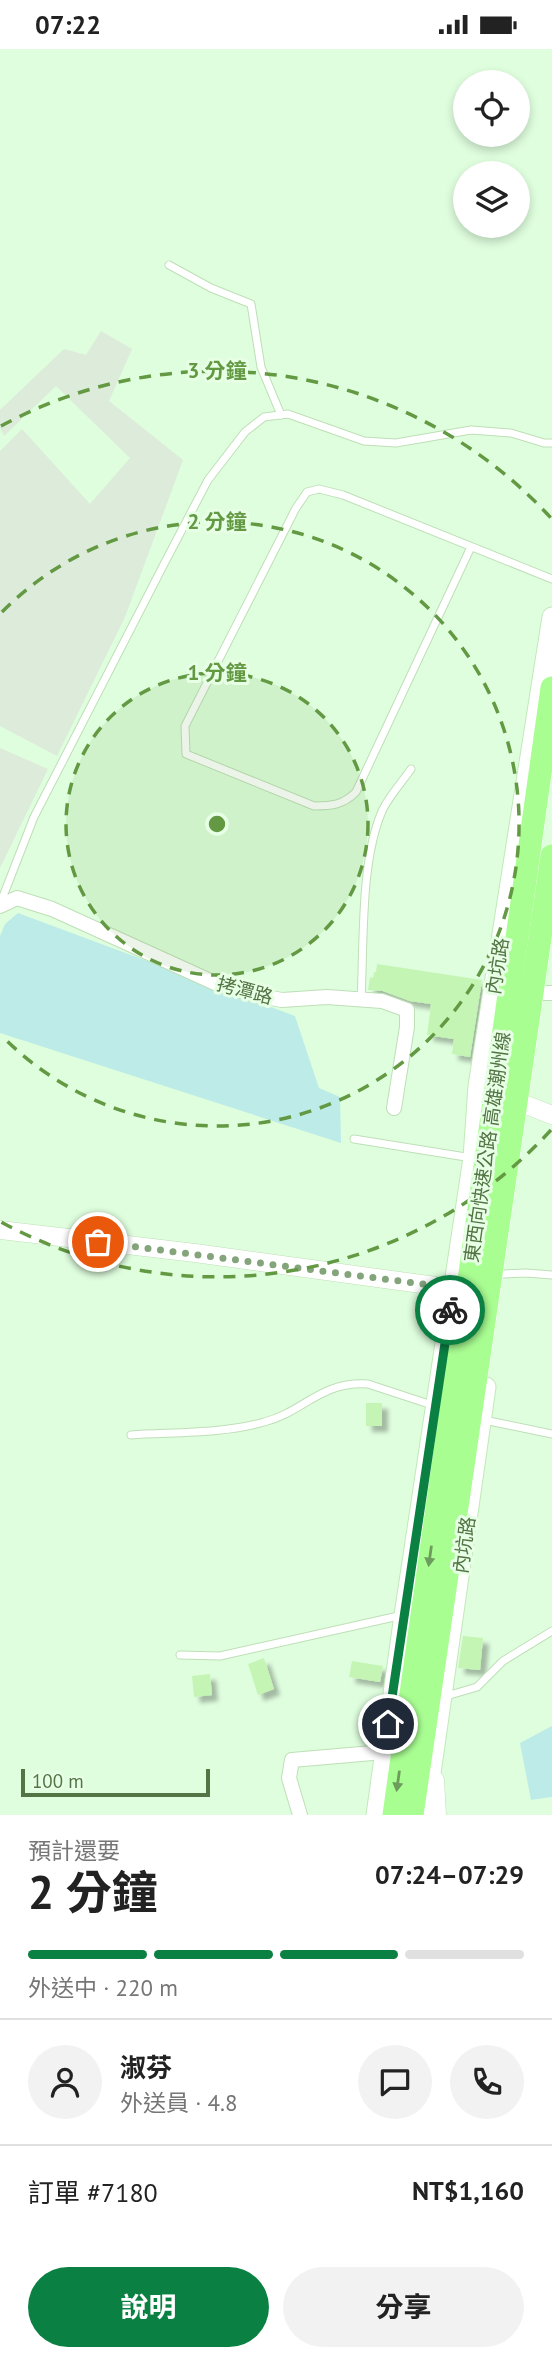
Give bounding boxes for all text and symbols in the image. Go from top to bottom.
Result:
text: 07:22 [35,8,101,41]
map controls [453,70,530,238]
button: locate [453,70,530,147]
button: layers [453,161,530,238]
text: 3 分鐘 [187,357,247,384]
text: 2 分鐘 [187,508,247,535]
text: 1 分鐘 [187,659,247,686]
centre of rings [205,812,229,836]
street label: 內坑路 [481,936,513,996]
street label: 拷潭路 [214,971,276,1009]
street label: 東西向快速公路 高雄潮州線 [459,1030,515,1264]
pin [68,1212,128,1272]
icon: bag [79,1223,117,1261]
courier [415,1275,485,1345]
icon: bike [431,1291,469,1329]
street label: 內坑路 [448,1515,480,1575]
one-way arrow [424,1545,435,1567]
pin [358,1694,418,1754]
icon: home [369,1705,407,1743]
scale bar [21,1766,210,1798]
text: 100 m [32,1769,84,1793]
one-way arrow [393,1770,404,1792]
text: 預計還要 [28,1836,120,1865]
text: 07:24–07:29 [375,1858,524,1891]
text: 2 分鐘 [28,1862,158,1922]
text: 外送中 · 220 m [28,1973,178,2002]
button: person [28,2045,102,2119]
button: chat [358,2045,432,2119]
button: phone [450,2045,524,2119]
text: 淑芬 [120,2051,172,2084]
text: 外送員 · 4.8 [120,2088,237,2117]
text: NT$1,160 [412,2174,524,2207]
text: 訂單 #7180 [28,2176,158,2209]
button: 說明 [28,2267,269,2347]
button: 分享 [283,2267,524,2347]

